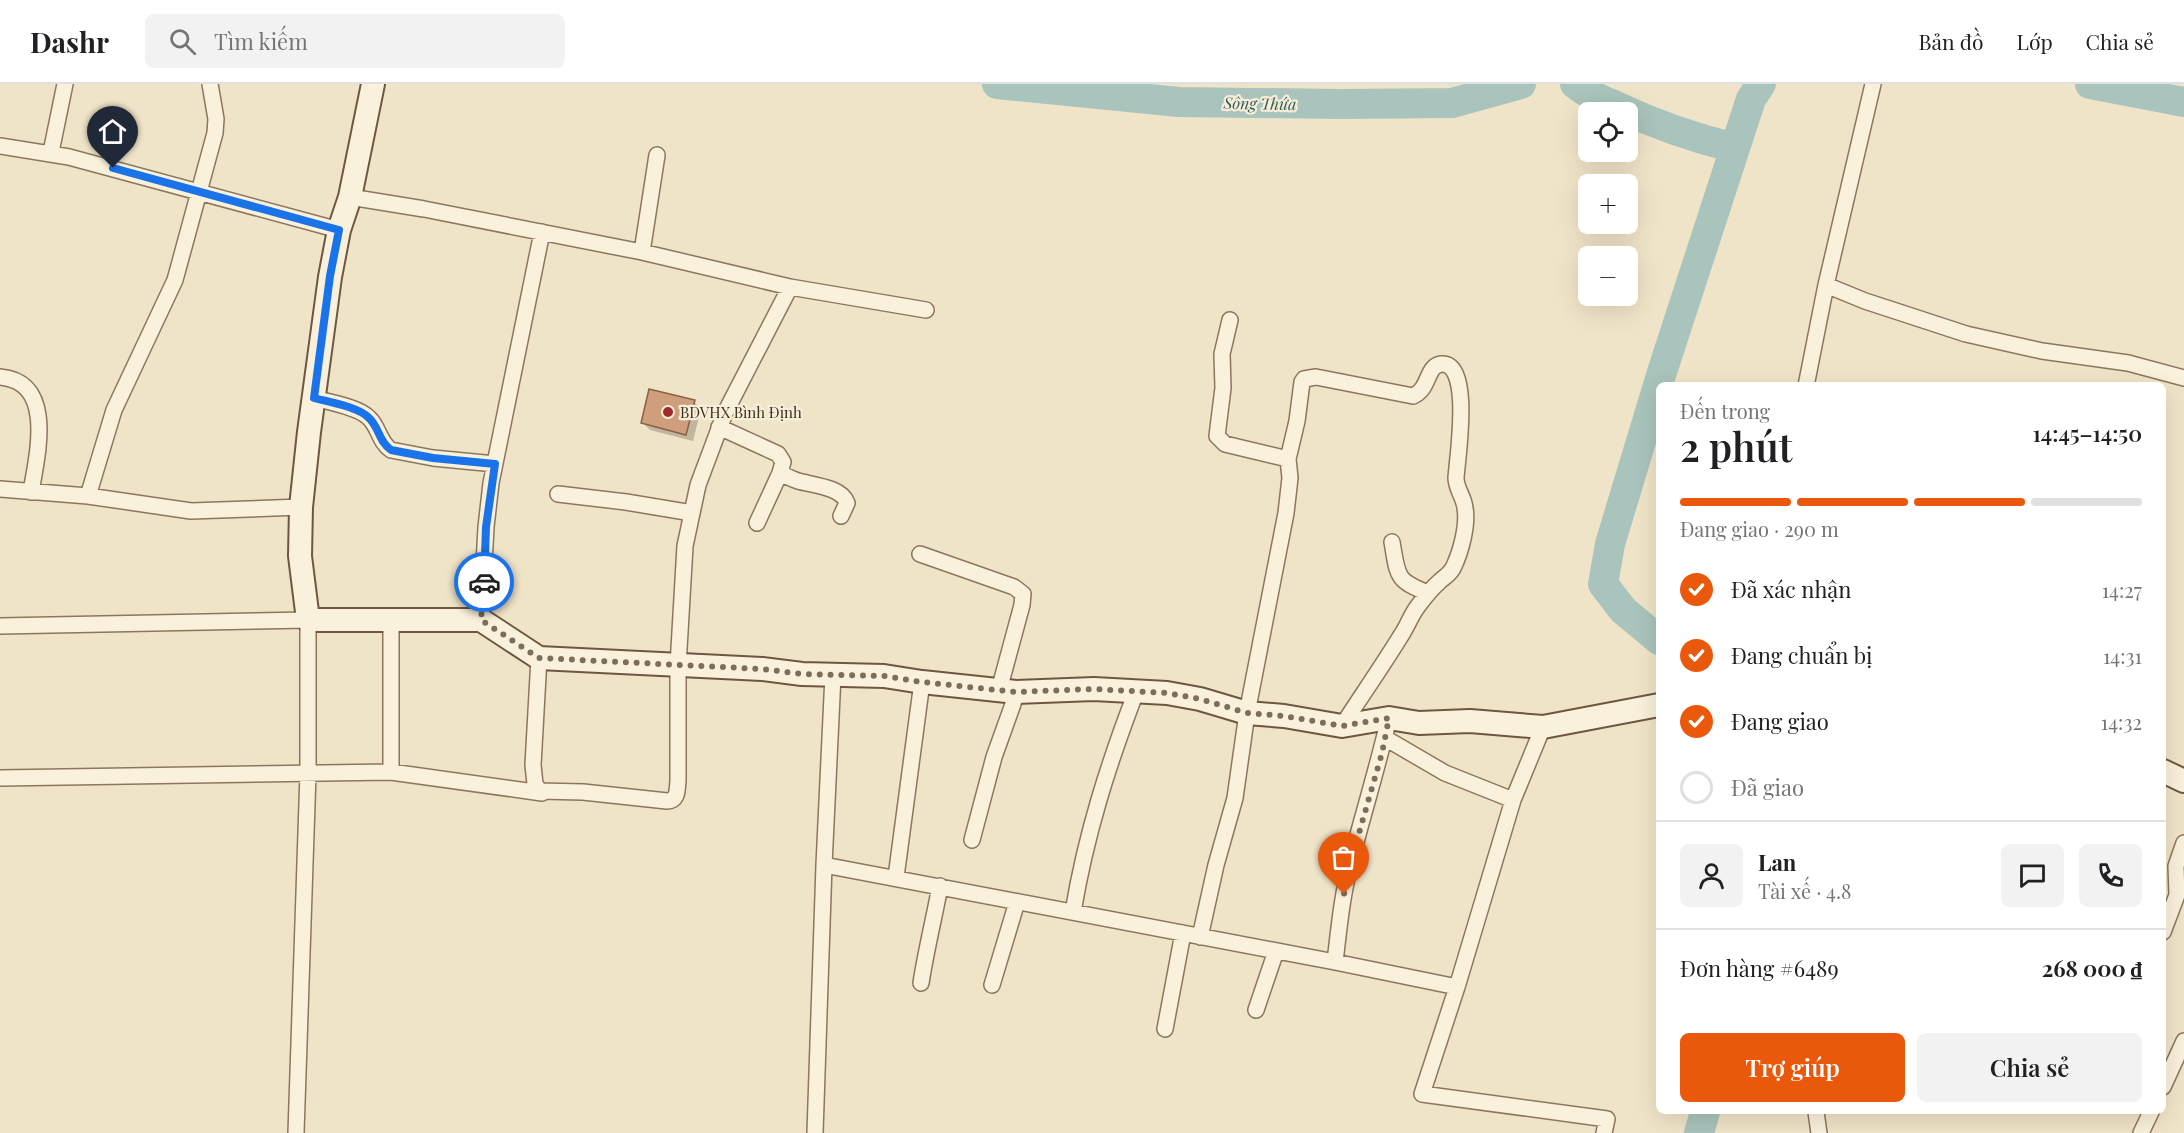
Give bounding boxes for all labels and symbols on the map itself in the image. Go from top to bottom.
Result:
water label: Sông Thứa [1222,92,1297,114]
pin [87,106,138,168]
place label: BDVHX Bình Định [680,402,802,422]
marker: BDVHX Bình Định [661,405,675,419]
courier [454,552,514,612]
pin [1318,832,1369,894]

